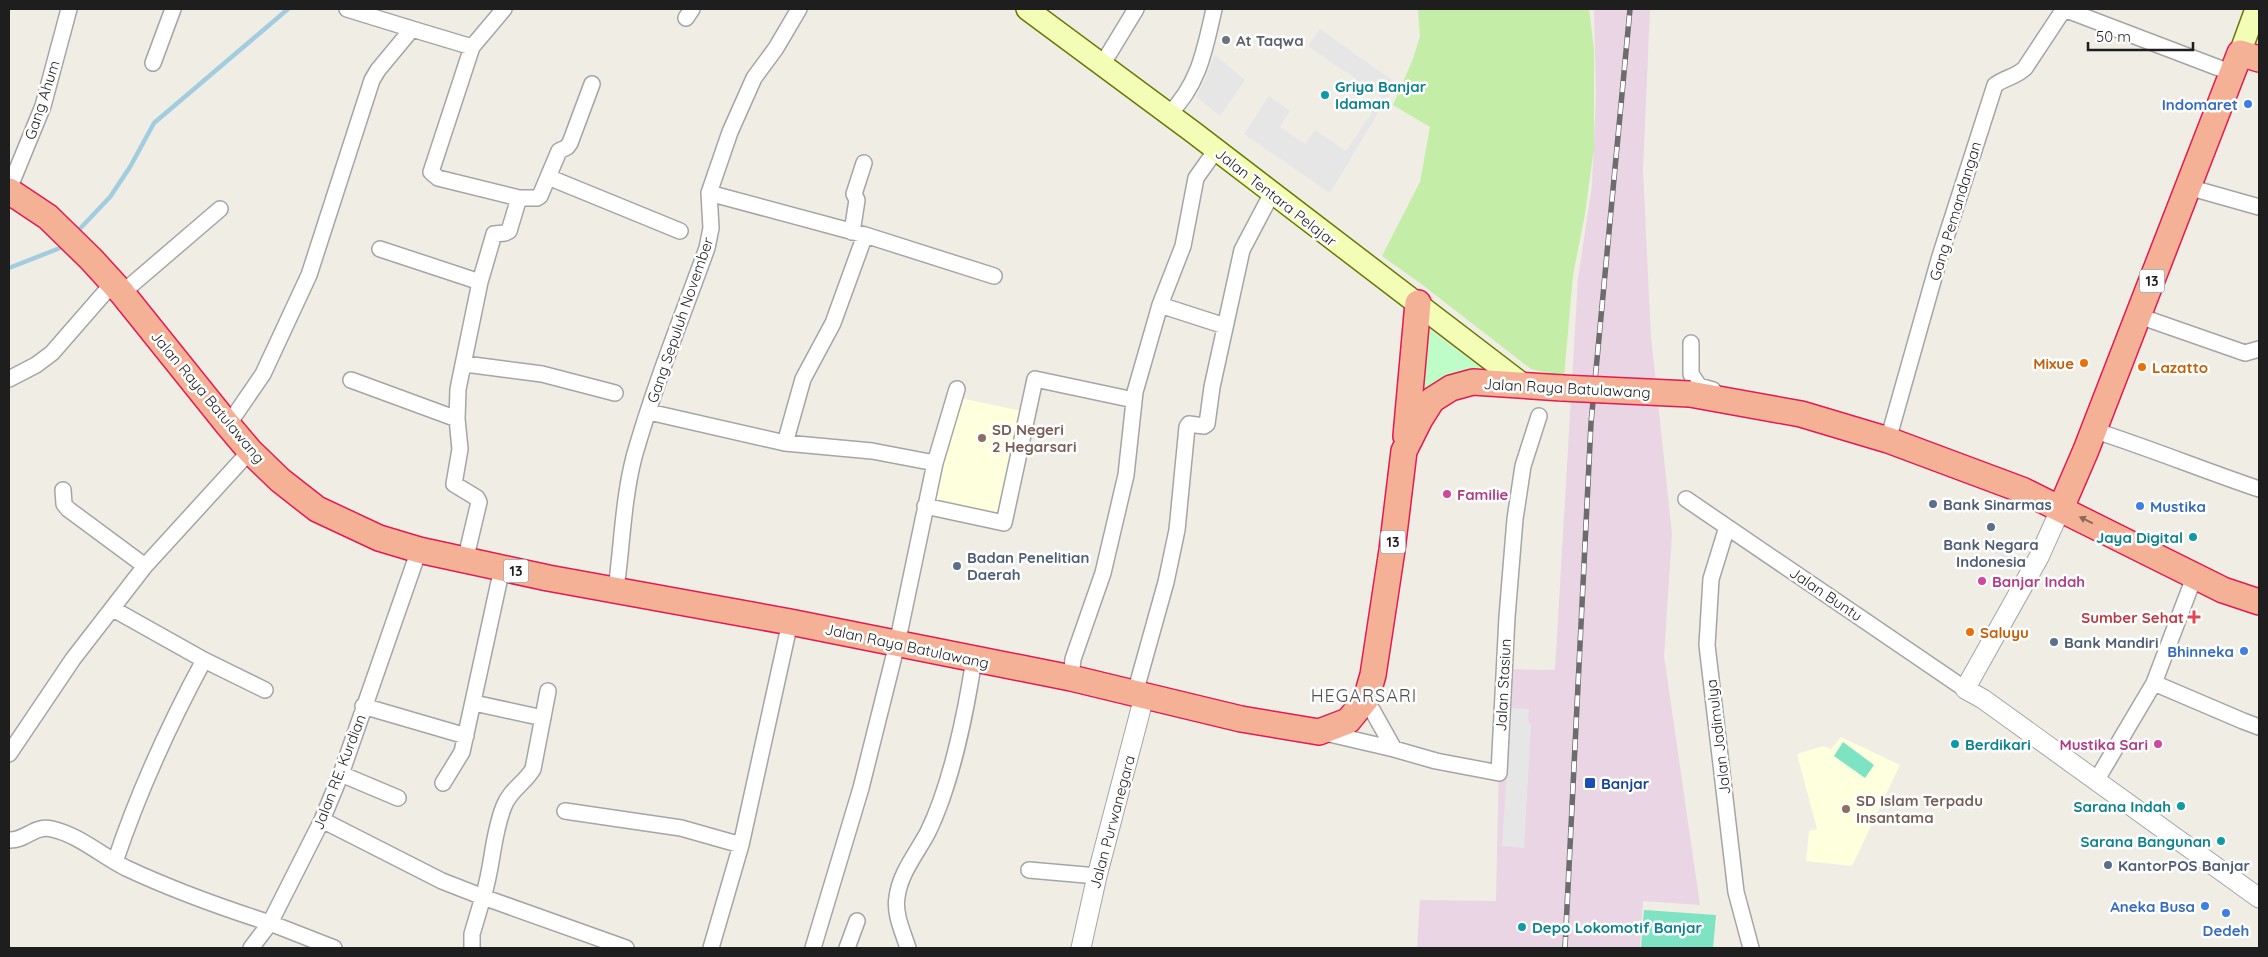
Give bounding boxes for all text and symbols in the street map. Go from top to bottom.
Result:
scale bar [2088,20,2193,52]
text: 50 m [2096,27,2131,46]
place label: At Taqwa [1236,31,1304,50]
marker: At Taqwa [1220,34,1232,46]
street label: Gang Ahum [20,58,64,142]
place label: Griya Banjar Idaman [1335,77,1427,113]
marker: Griya Banjar Idaman [1319,89,1331,101]
place label: Indomaret [2162,95,2238,114]
marker: Indomaret [2242,98,2254,110]
street label: Gang Pemandangan [1925,139,1985,283]
street label: Jalan Tentara Pelajar [1211,144,1341,251]
street label: Gang Sepuluh November [643,234,717,405]
road number: 13 [2140,270,2164,292]
street label: Jalan Raya Batulawang [147,327,269,467]
place label: Mixue [2033,354,2074,373]
marker: Mixue [2078,357,2090,369]
place label: Lazatto [2152,358,2208,377]
marker: Lazatto [2136,361,2148,373]
street label: Jalan Raya Batulawang [1483,374,1651,402]
place label: SD Negeri 2 Hegarsari [992,420,1077,456]
marker: SD Negeri 2 Hegarsari [976,432,988,444]
place label: Familie [1457,485,1509,504]
marker: Familie [1441,488,1453,500]
place label: Bank Sinarmas [1943,495,2052,514]
place label: Mustika [2150,497,2206,516]
marker: Bank Sinarmas [1927,498,1939,510]
marker: Mustika [2134,500,2146,512]
one-way arrow [2078,516,2093,524]
marker: Bank Negara Indonesia [1985,521,1997,533]
place label: Jaya Digital [2096,528,2183,547]
road number: 13 [1380,530,1406,554]
marker: Jaya Digital [2187,531,2199,543]
place label: Bank Negara Indonesia [1943,535,2039,571]
place label: Badan Penelitian Daerah [967,548,1089,584]
road number: 13 [504,560,528,582]
marker: Badan Penelitian Daerah [951,560,963,572]
street label: Jalan Buntu [1786,563,1866,625]
place label: Banjar Indah [1992,572,2085,591]
marker: Banjar Indah [1976,575,1988,587]
place label: Sumber Sehat [2081,608,2184,627]
marker: Sumber Sehat [2188,611,2200,623]
street label: Jalan Raya Batulawang [823,619,991,673]
place label: Saluyu [1980,623,2029,642]
marker: Saluyu [1964,626,1976,638]
place label: Bank Mandiri [2064,633,2159,652]
marker: Bank Mandiri [2048,636,2060,648]
street label: Jalan Stasiun [1491,638,1515,732]
place label: Bhinneka [2167,642,2234,661]
marker: Bhinneka [2238,645,2250,657]
street label: Jalan Jadimulya [1702,678,1734,796]
district label: HEGARSARI [1311,684,1417,707]
street label: Jalan RE. Kurdian [308,711,370,833]
place label: Berdikari [1965,735,2031,754]
place label: Mustika Sari [2059,735,2148,754]
marker: Berdikari [1949,738,1961,750]
marker: Mustika Sari [2152,738,2164,750]
street label: Jalan Purwanegara [1085,753,1139,891]
place label: Banjar [1601,774,1650,793]
marker: Banjar [1583,776,1597,790]
place label: SD Islam Terpadu Insantama [1856,791,1983,827]
place label: Sarana Indah [2074,797,2171,816]
marker: Sarana Indah [2175,800,2187,812]
marker: SD Islam Terpadu Insantama [1840,803,1852,815]
place label: Sarana Bangunan [2081,832,2211,851]
marker: Sarana Bangunan [2215,835,2227,847]
place label: KantorPOS Banjar [2118,856,2250,875]
marker: KantorPOS Banjar [2102,859,2114,871]
place label: Aneka Busa [2110,897,2195,916]
marker: Aneka Busa [2199,900,2211,912]
marker: Dedeh [2220,907,2232,919]
place label: Depo Lokomotif Banjar [1532,918,1702,937]
marker: Depo Lokomotif Banjar [1516,921,1528,933]
place label: Dedeh [2203,921,2249,940]

